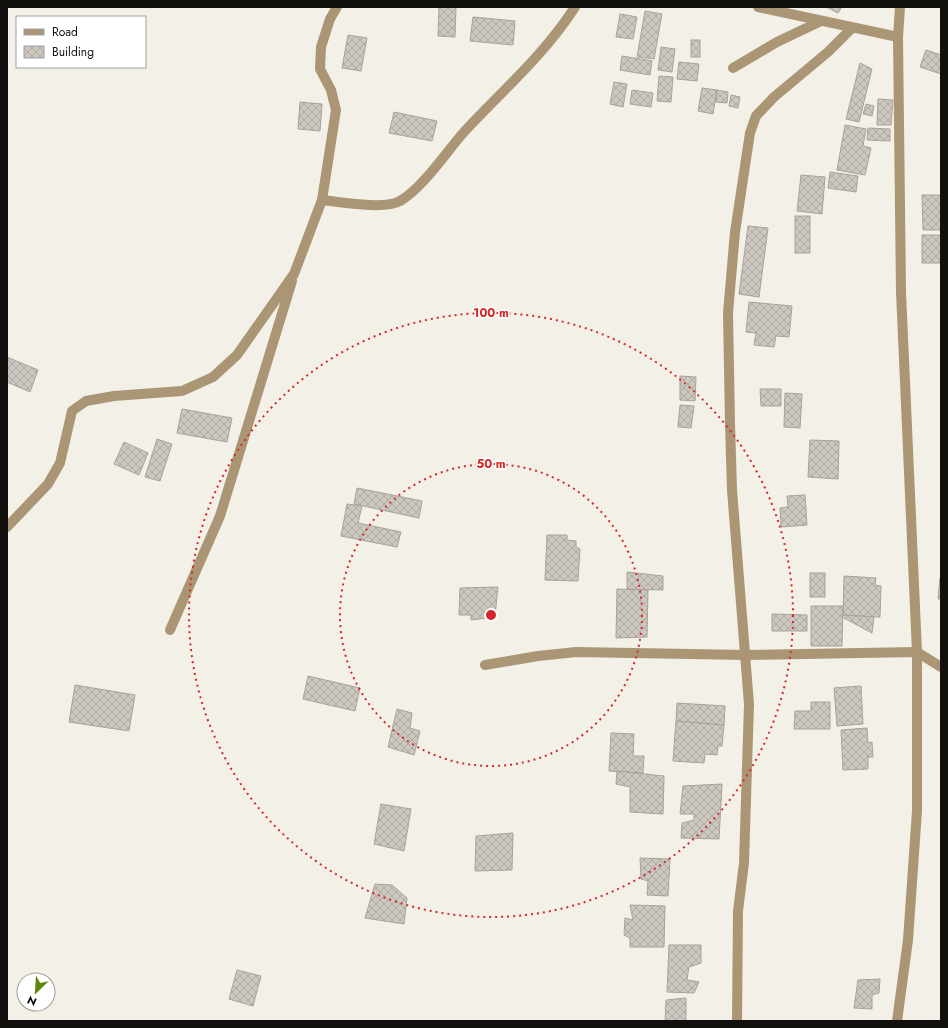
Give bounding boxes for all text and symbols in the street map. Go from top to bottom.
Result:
legend [16,16,146,68]
text: Road [52,23,78,41]
text: Building [52,43,94,61]
text: 100 m [473,304,509,322]
text: 50 m [476,455,506,473]
centre of rings [484,608,498,622]
north arrow [16,972,56,1012]
text: N [24,992,39,1010]

